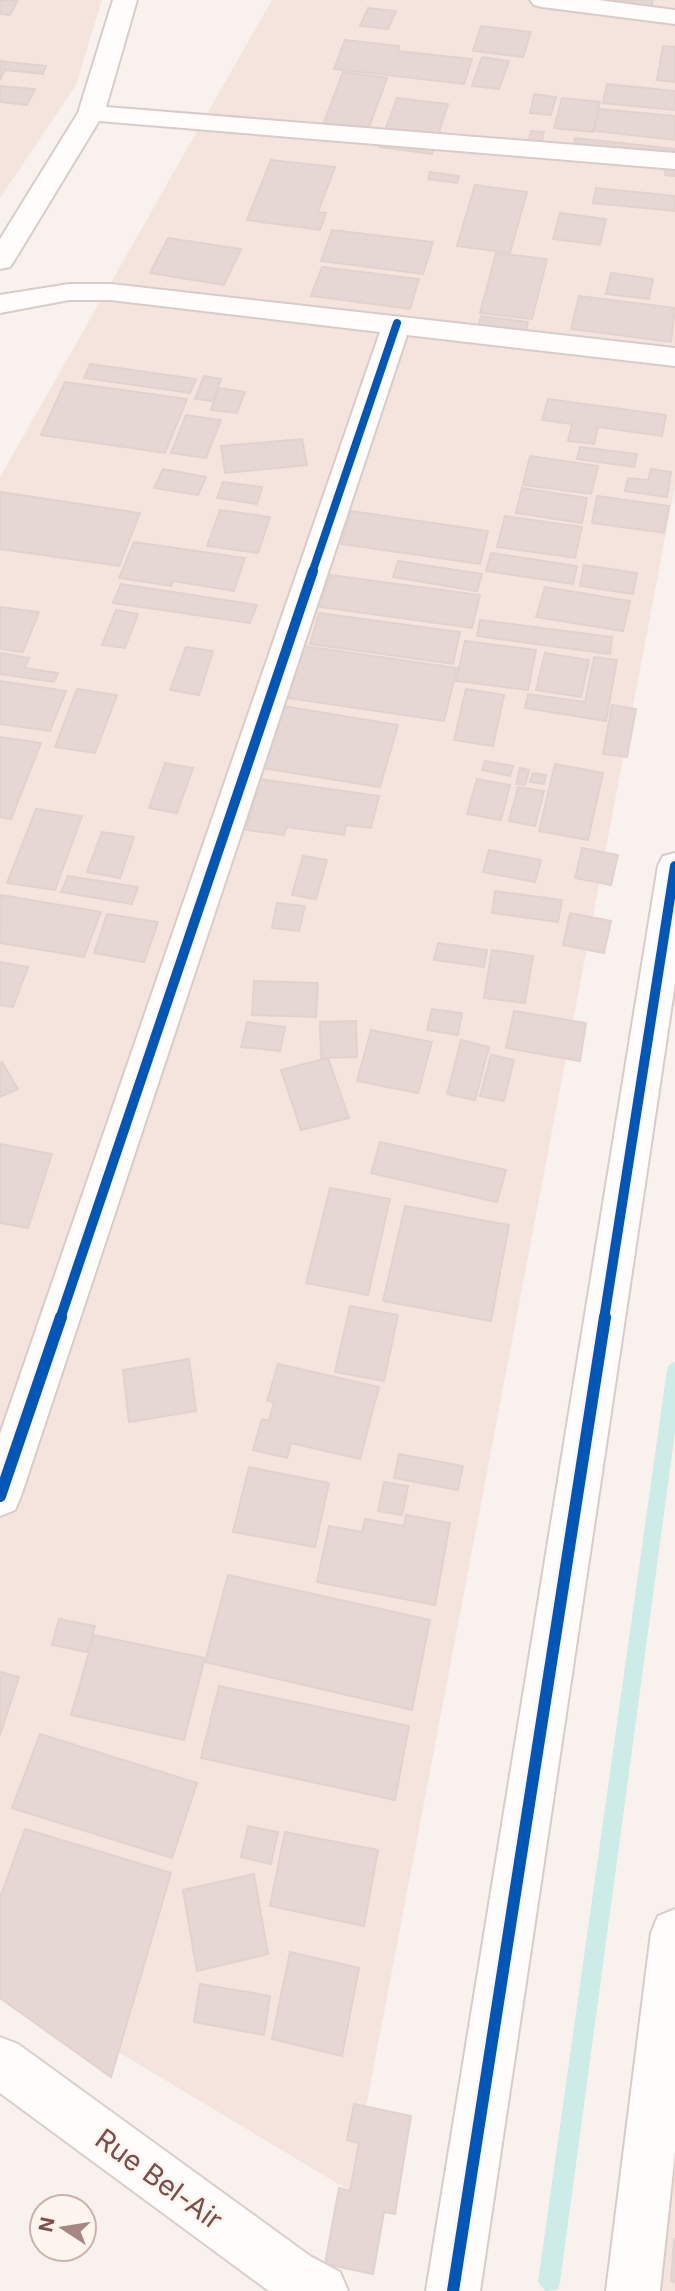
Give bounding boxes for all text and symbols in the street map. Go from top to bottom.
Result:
street label: Rue Bel-Air [89,2121,229,2237]
north arrow [28,2193,98,2263]
text: N [34,2215,60,2234]

